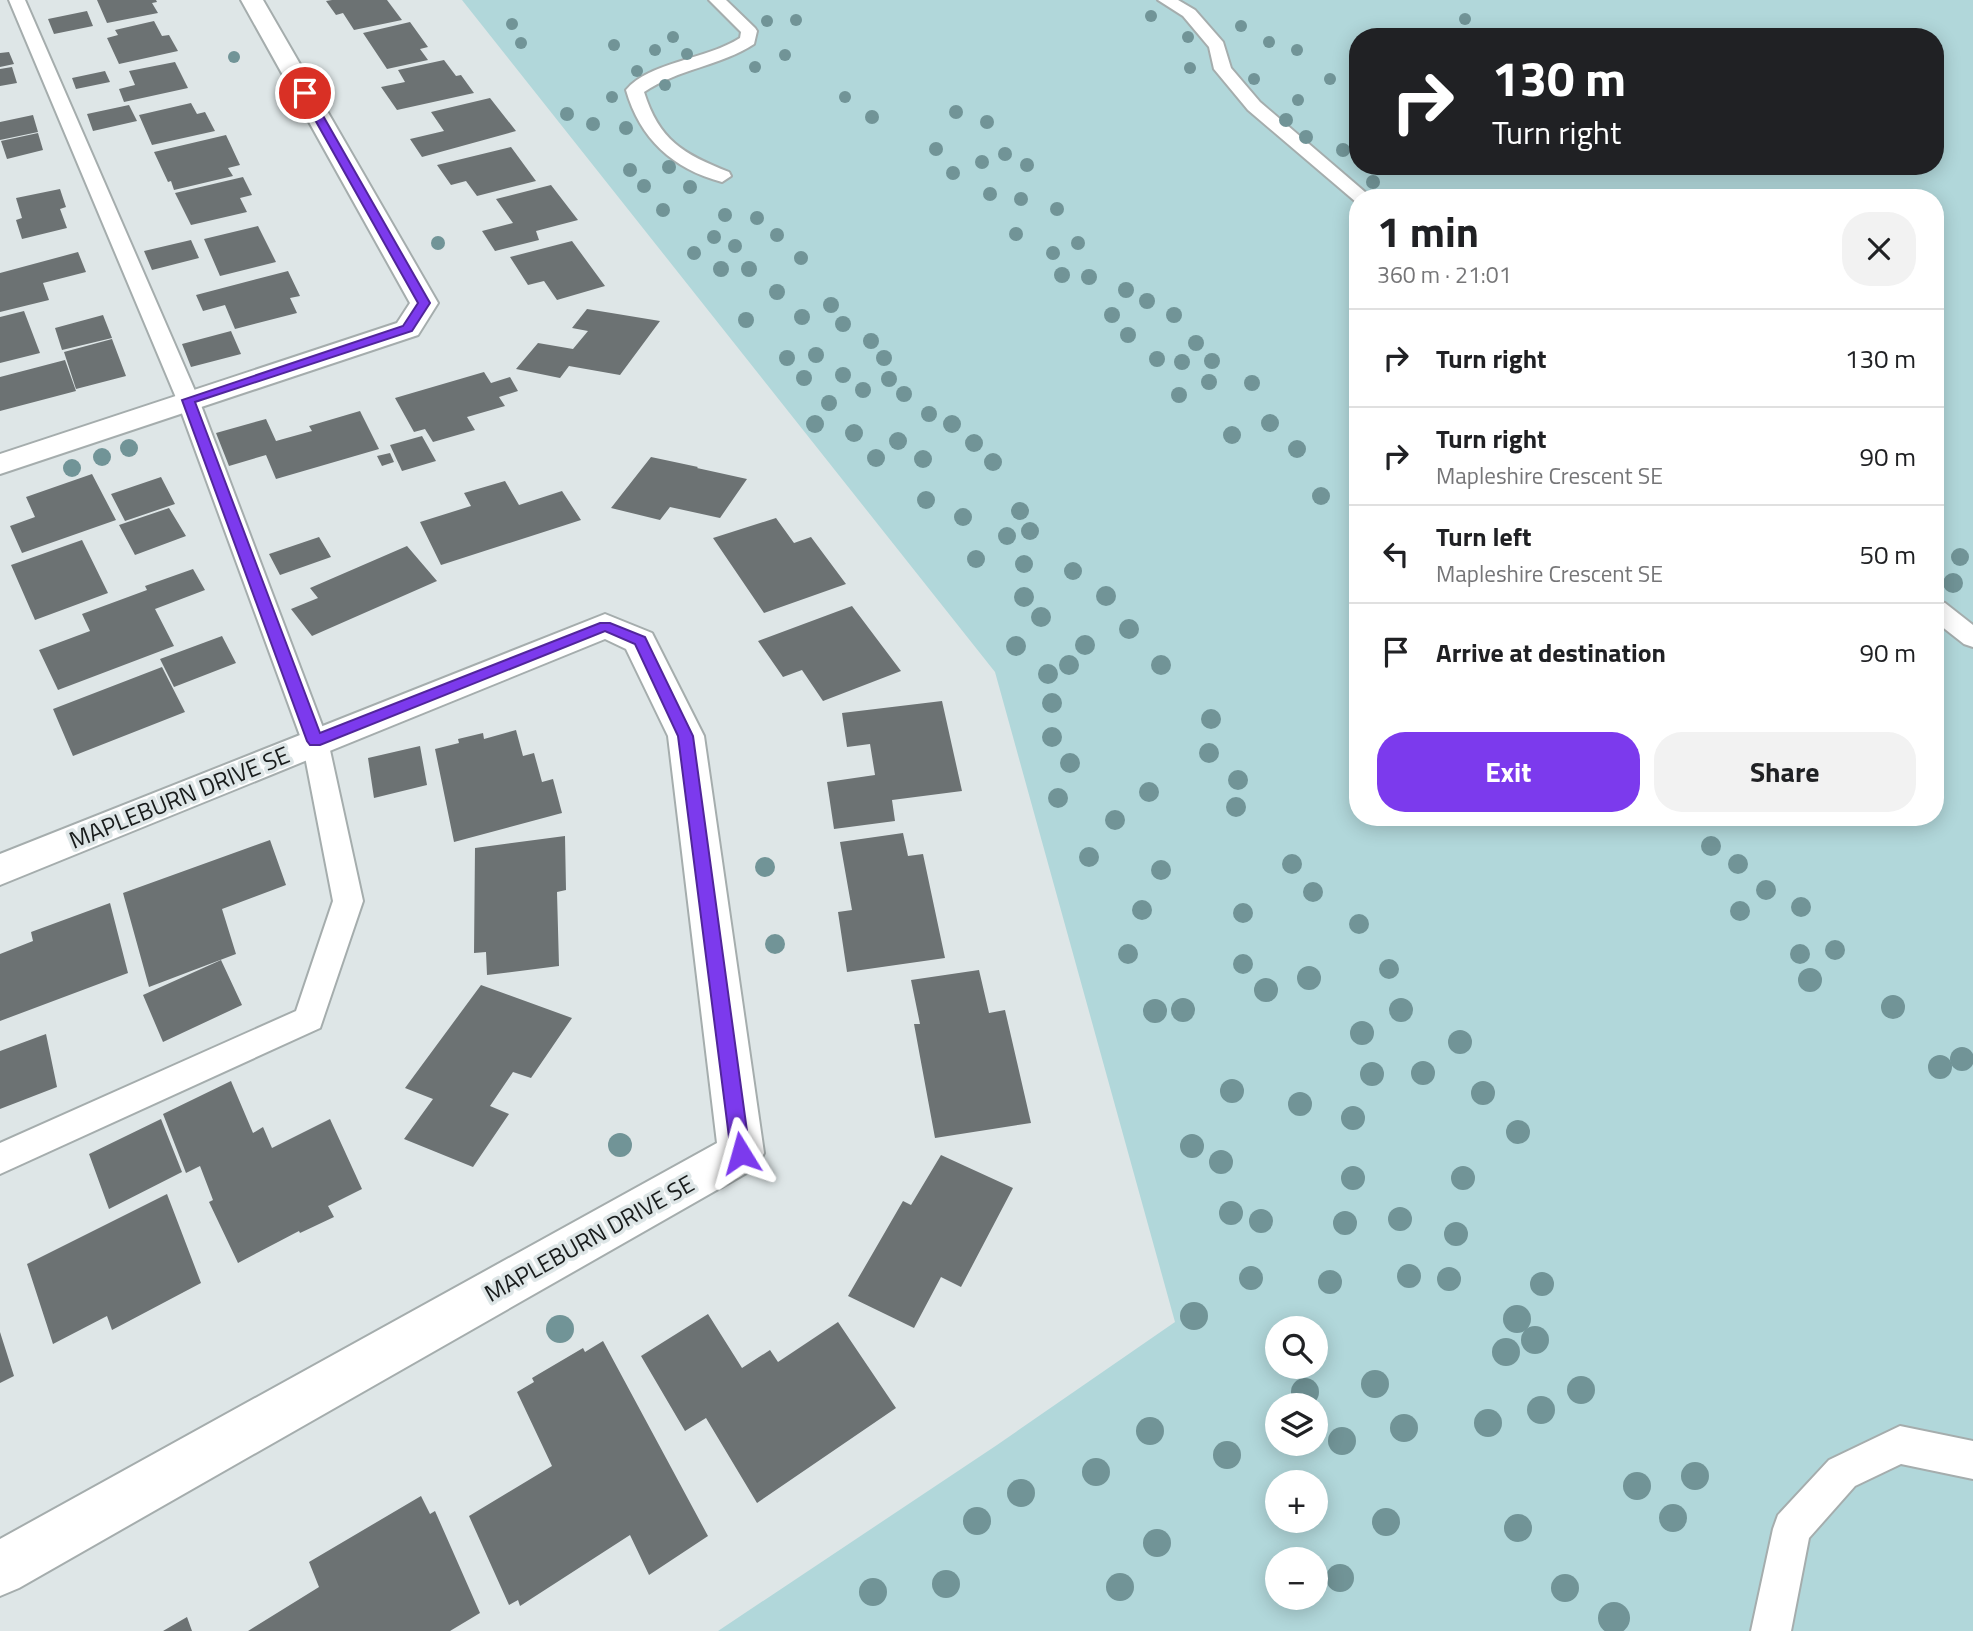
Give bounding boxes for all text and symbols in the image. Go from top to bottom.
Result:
text: 130 m [1492,40,1626,115]
icon: right [1377,56,1468,147]
pin [275,63,335,123]
icon: arrive [286,74,324,112]
text: Turn right [1492,108,1621,156]
text: 1 min [1377,199,1479,263]
button: close [1842,212,1916,286]
text: 360 m · 21:01 [1377,257,1512,292]
icon: right [1377,339,1415,377]
text: Turn right [1436,339,1547,378]
text: 130 m [1845,339,1916,378]
text: Turn right [1436,419,1547,458]
icon: right [1377,437,1415,475]
text: 90 m [1859,437,1916,476]
text: Mapleshire Crescent SE [1436,458,1663,493]
text: Turn left [1436,517,1531,556]
icon: left [1377,535,1415,573]
text: 50 m [1859,535,1916,574]
text: Mapleshire Crescent SE [1436,556,1663,591]
icon: arrive [1377,633,1415,671]
text: Arrive at destination [1436,633,1666,672]
text: 90 m [1859,633,1916,672]
button: Exit [1377,732,1640,812]
button: Share [1654,732,1916,812]
street label: MAPLEBURN DRIVE SE [63,736,295,858]
position arrow [704,1116,778,1190]
street label: MAPLEBURN DRIVE SE [478,1165,700,1311]
map controls [1265,1316,1328,1610]
button: search [1265,1316,1328,1379]
button: layers [1265,1393,1328,1456]
button: + [1265,1470,1328,1533]
button: − [1265,1547,1328,1610]

